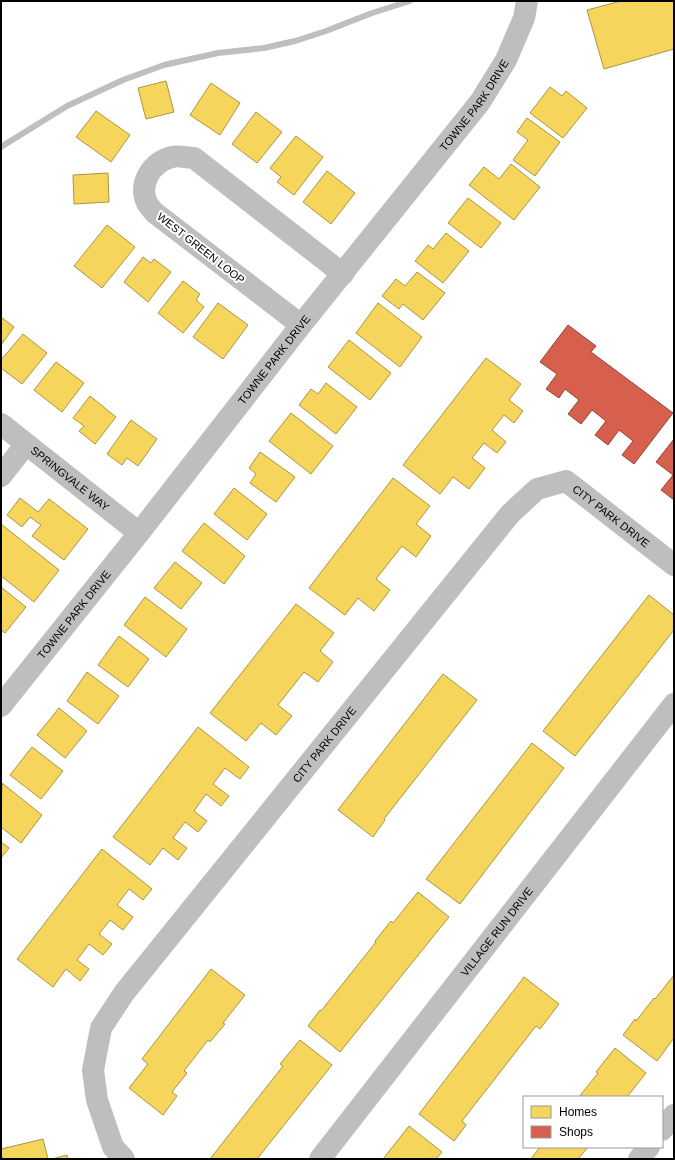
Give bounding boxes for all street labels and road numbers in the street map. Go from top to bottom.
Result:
street label: TOWNE PARK DRIVE [437,57,511,153]
street label: WEST GREEN LOOP [155,210,247,286]
street label: TOWNE PARK DRIVE [236,313,313,407]
street label: SPRINGVALE WAY [28,444,112,514]
street label: CITY PARK DRIVE [570,483,652,550]
street label: TOWNE PARK DRIVE [35,568,113,661]
street label: CITY PARK DRIVE [290,704,358,785]
street label: VILLAGE RUN DRIVE [458,885,535,979]

